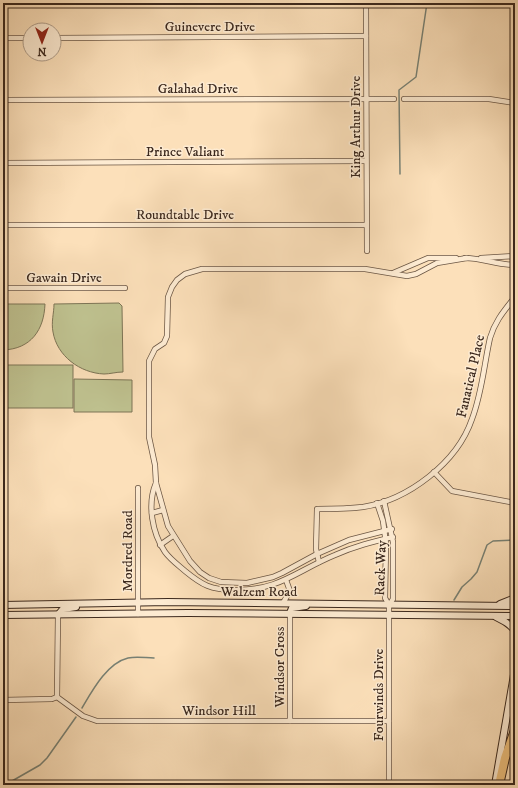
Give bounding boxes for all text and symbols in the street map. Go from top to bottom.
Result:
street label: Guinevere Drive [165,18,255,36]
north arrow [22,22,62,62]
text: N [37,44,47,58]
street label: King Arthur Drive [347,76,365,178]
street label: Galahad Drive [158,80,238,98]
street label: Prince Valiant [146,143,225,161]
street label: Roundtable Drive [136,206,234,224]
street label: Gawain Drive [26,269,102,287]
street label: Fanatical Place [453,333,489,420]
street label: Mordred Road [119,510,137,592]
street label: Rack Way [371,540,391,596]
street label: Walzem Road [220,583,297,601]
street label: Windsor Cross [271,626,289,708]
street label: Fourwinds Drive [370,648,388,741]
street label: Windsor Hill [181,702,257,720]

